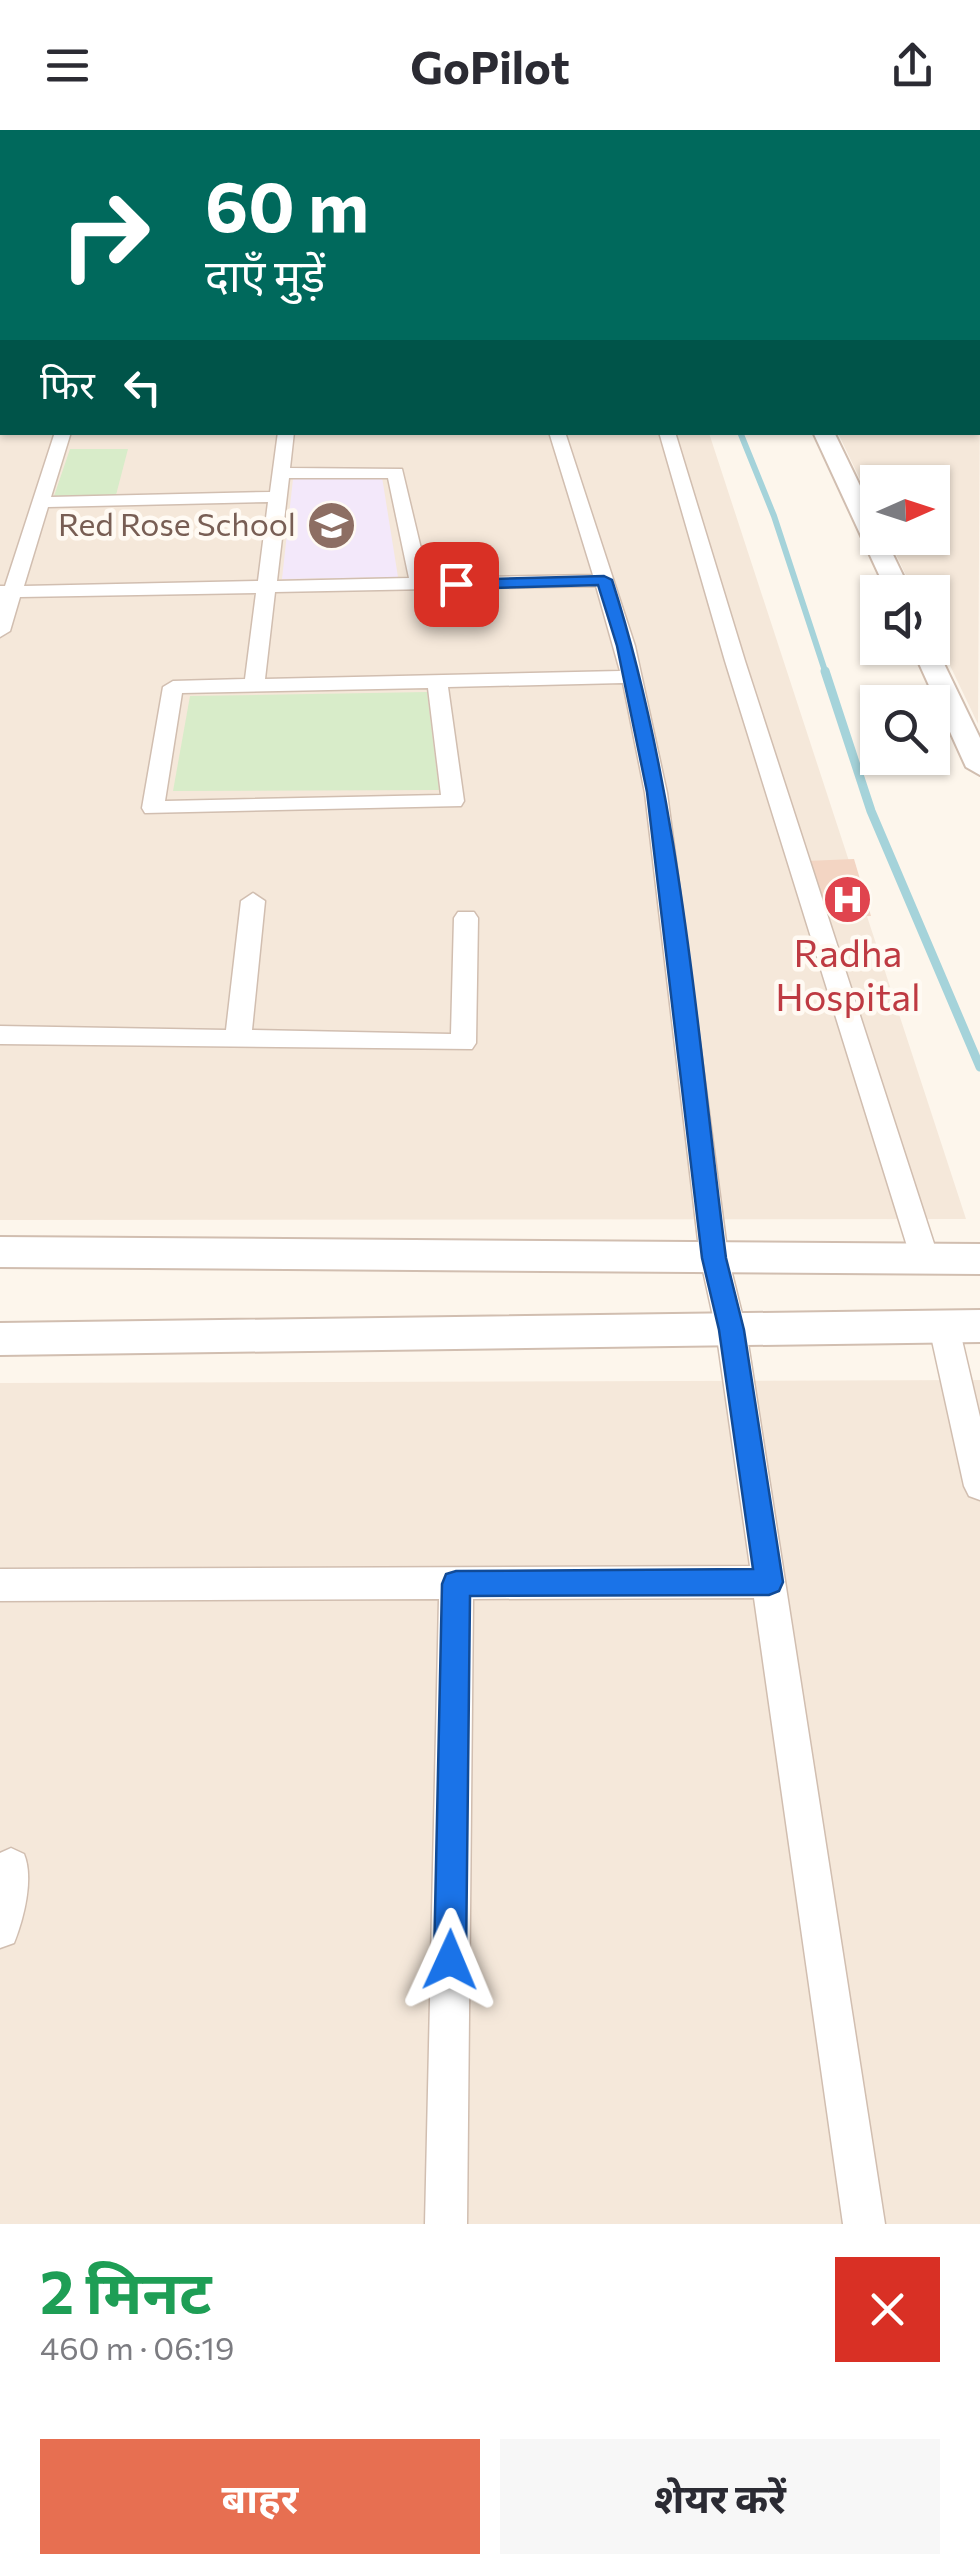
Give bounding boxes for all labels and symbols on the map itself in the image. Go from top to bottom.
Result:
north arrow [860,465,950,555]
school or university icon: Red Rose School [305,499,357,551]
place label: Red Rose School [58,503,296,543]
pin [414,542,499,627]
hospital icon: Radha Hospital [822,874,874,926]
place label: Radha Hospital [775,928,921,1019]
position arrow [398,1908,502,2012]

